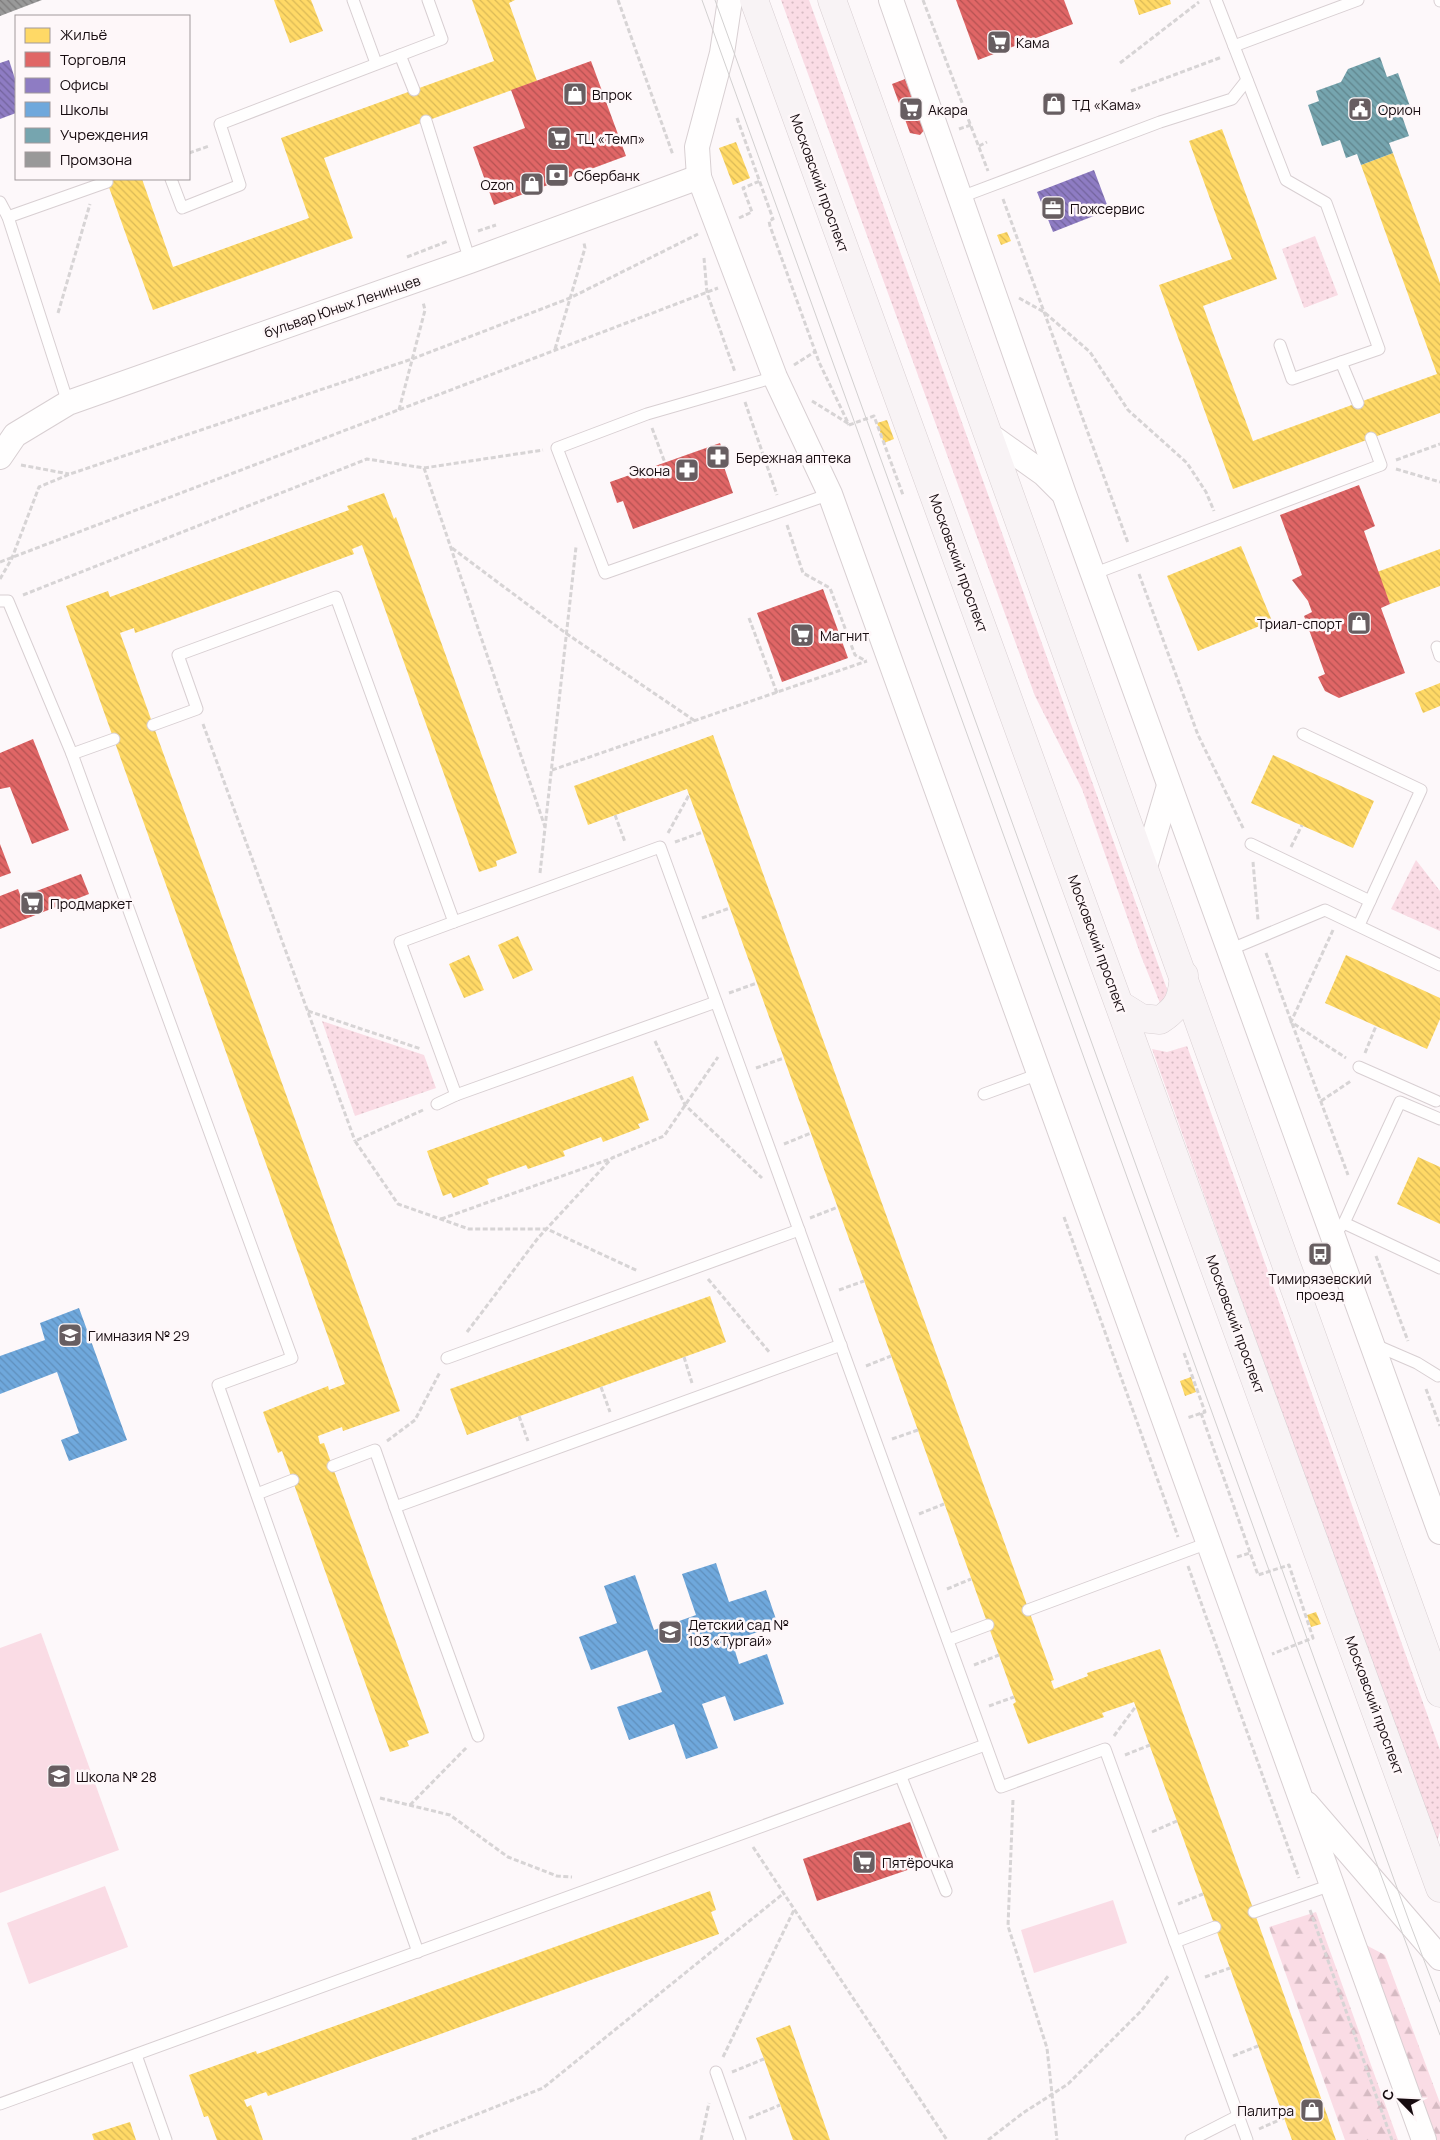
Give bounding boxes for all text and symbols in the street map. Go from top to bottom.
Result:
legend [15,15,190,180]
text: Жильё [60,24,108,45]
supermarket icon: Кама [986,29,1012,55]
place label: Кама [1016,33,1050,52]
text: Торговля [60,49,126,70]
text: Офисы [60,74,109,95]
shop icon: Впрок [562,81,588,107]
place label: Впрок [592,85,633,104]
shop icon: ТД «Кама» [1041,91,1067,117]
place label: ТД «Кама» [1072,95,1142,114]
supermarket icon: Акара [898,96,924,122]
public building icon: Орион [1347,96,1373,122]
text: Школы [60,99,108,120]
place label: Акара [928,100,968,119]
place label: Орион [1378,100,1421,119]
street label: Московский проспект [786,111,854,255]
text: Учреждения [60,124,148,145]
supermarket icon: ТЦ «Темп» [546,125,572,151]
place label: ТЦ «Темп» [576,129,645,148]
text: Промзона [60,149,132,170]
bank icon: Сбербанк [544,162,570,188]
place label: Сбербанк [574,166,641,185]
shop icon: Ozon [519,171,545,197]
place label: Ozon [480,175,514,194]
office icon: Пожсервис [1040,195,1066,221]
place label: Пожсервис [1070,199,1145,218]
street label: бульвар Юных Ленинцев [261,270,423,342]
pharmacy icon: Бережная аптека [705,444,731,470]
place label: Бережная аптека [736,448,851,467]
pharmacy icon: Экона [674,457,700,483]
place label: Экона [629,461,670,480]
street label: Московский проспект [925,491,993,635]
shop icon: Триал-спорт [1346,610,1372,636]
place label: Триал-спорт [1257,614,1342,633]
supermarket icon: Магнит [789,622,815,648]
place label: Магнит [820,626,869,645]
street label: Московский проспект [1064,872,1132,1016]
supermarket icon: Продмаркет [19,890,45,916]
place label: Продмаркет [50,894,132,913]
bus stop icon: Тимирязевский проезд [1307,1241,1333,1267]
street label: Московский проспект [1202,1252,1270,1396]
place label: Тимирязевский проезд [1268,1269,1372,1304]
school or university icon: Гимназия № 29 [57,1322,83,1348]
place label: Гимназия № 29 [88,1326,190,1345]
place label: Детский сад № 103 «Тургай» [688,1615,789,1650]
school or university icon: Детский сад № 103 «Тургай» [657,1619,683,1645]
street label: Московский проспект [1341,1633,1409,1777]
school or university icon: Школа № 28 [46,1763,72,1789]
place label: Школа № 28 [76,1767,157,1786]
supermarket icon: Пятёрочка [851,1849,877,1875]
place label: Пятёрочка [882,1853,954,1872]
north arrow [1375,2075,1425,2125]
text: С [1377,2086,1398,2103]
shop icon: Палитра [1299,2097,1325,2123]
place label: Палитра [1237,2101,1294,2120]

